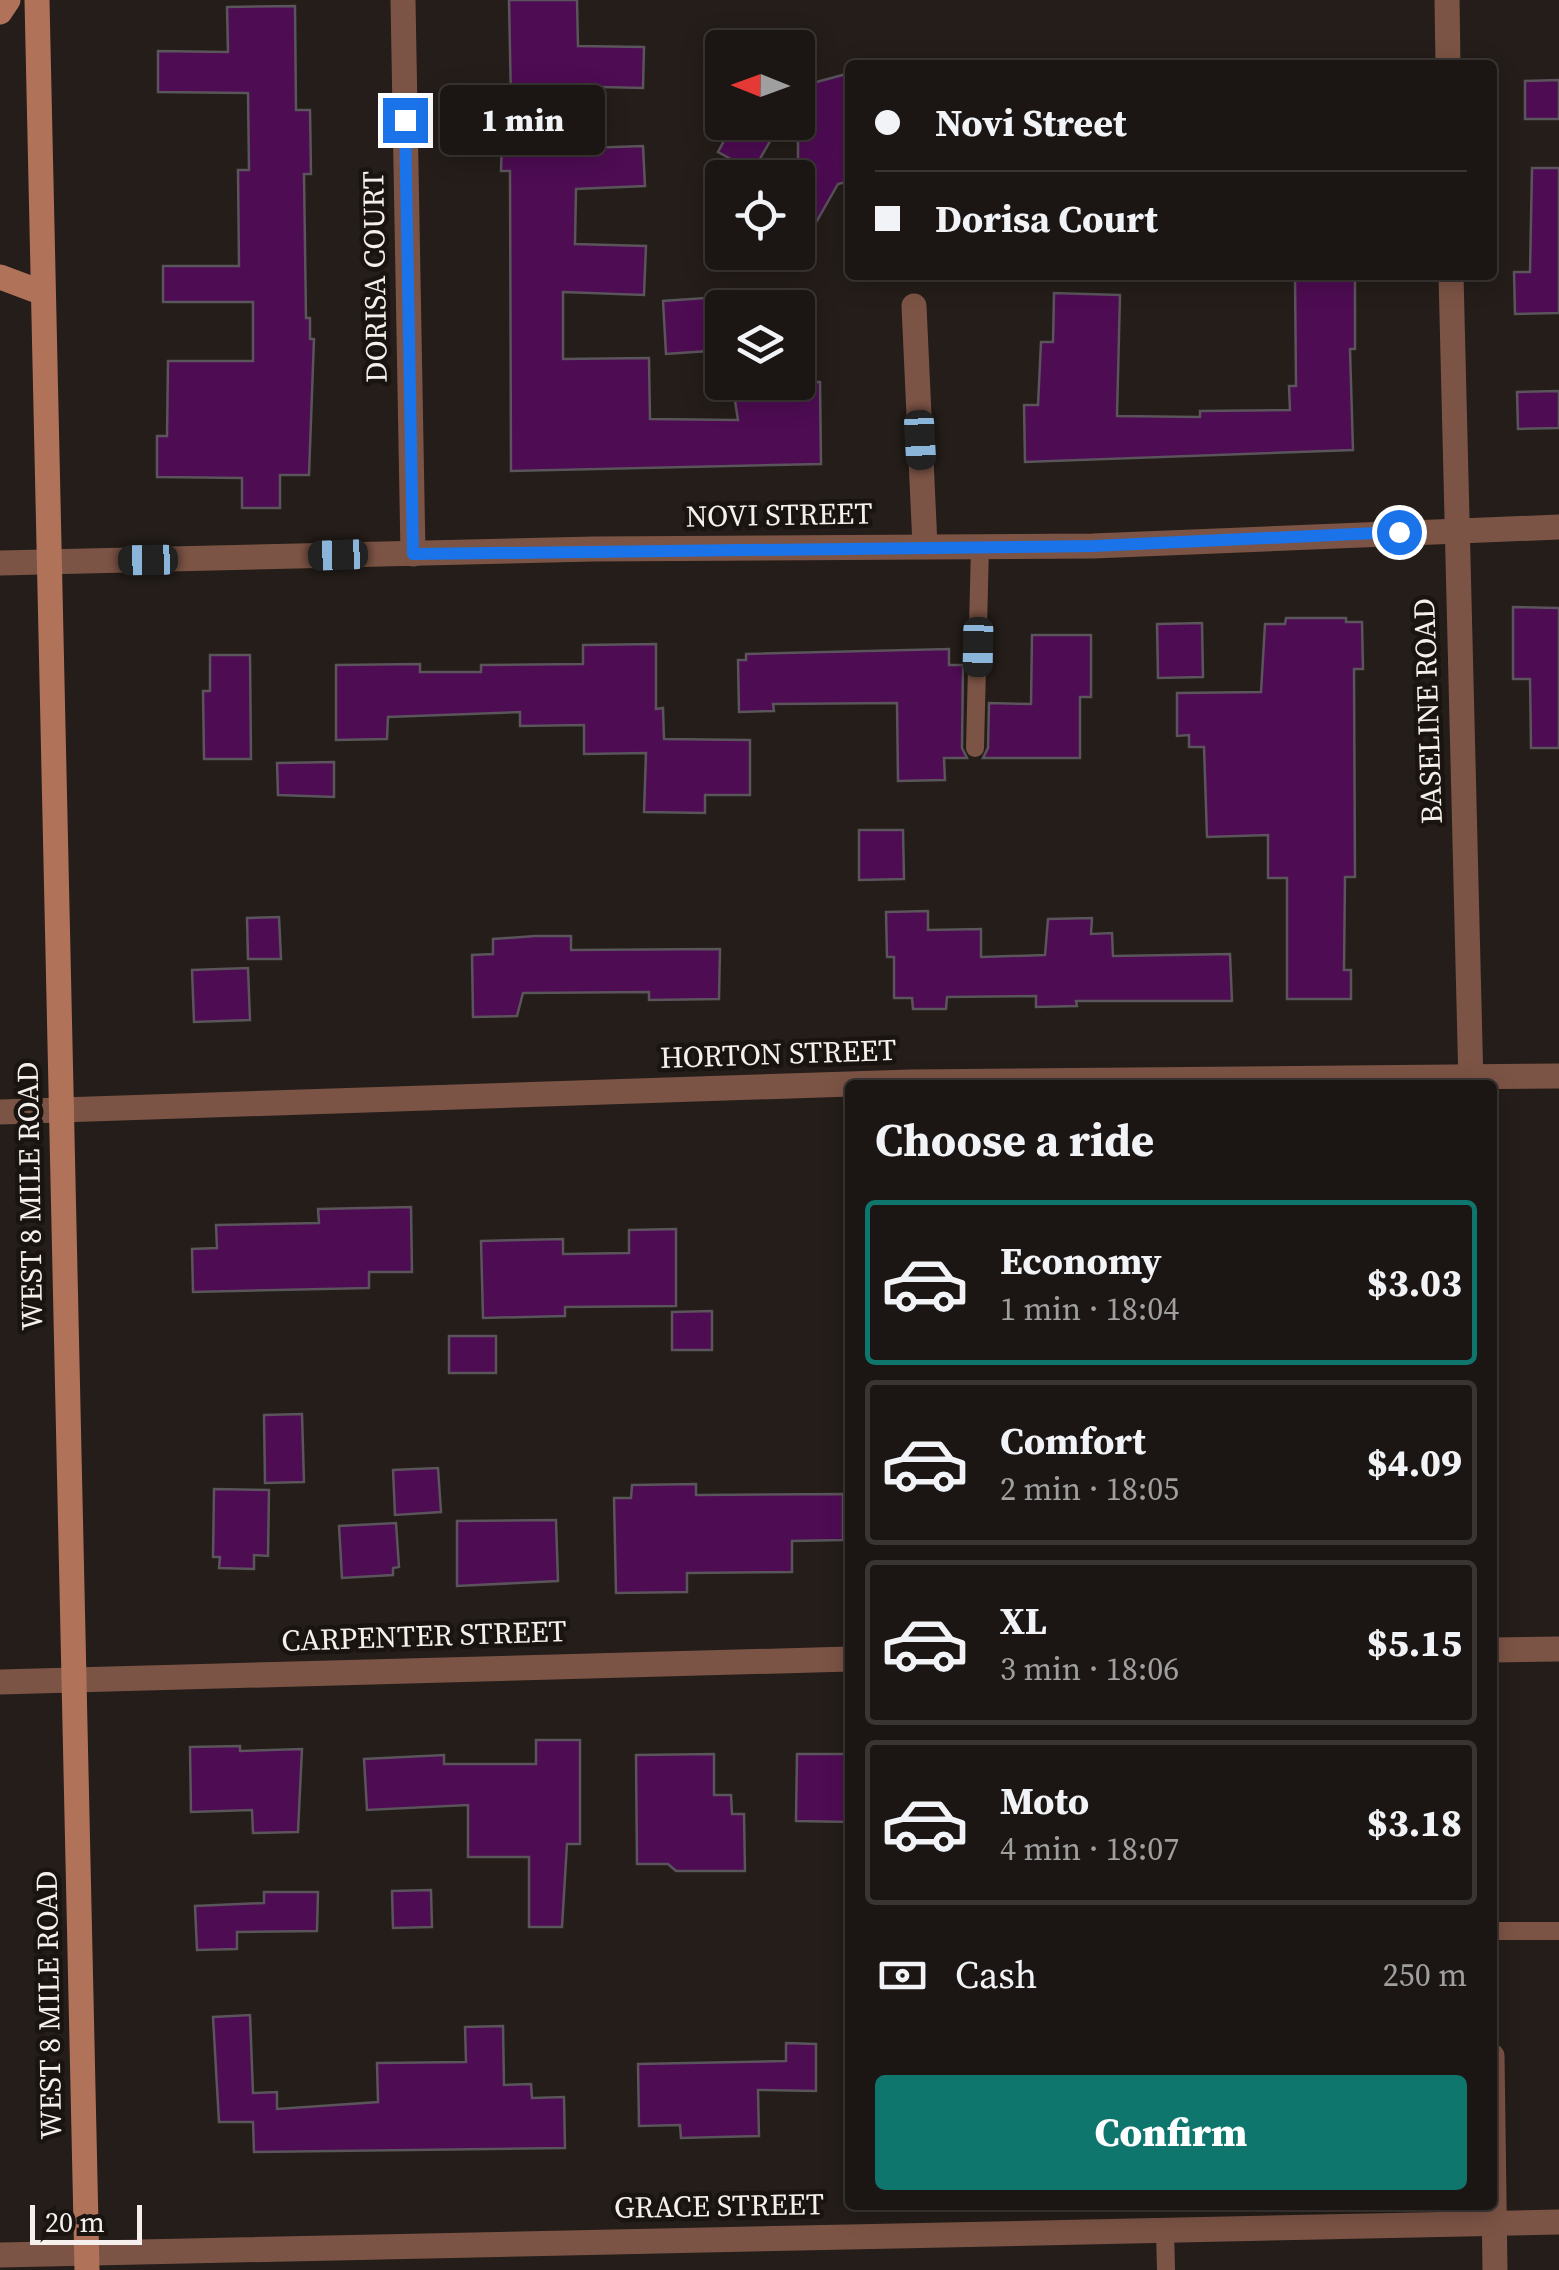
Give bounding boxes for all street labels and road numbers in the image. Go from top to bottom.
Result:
street label: DORISA COURT [352,171,397,383]
street label: NOVI STREET [685,492,873,537]
street label: BASELINE ROAD [1403,597,1452,825]
street label: HORTON STREET [659,1029,897,1078]
street label: WEST 8 MILE ROAD [7,1061,52,1331]
street label: CARPENTER STREET [281,1610,567,1661]
street label: WEST 8 MILE ROAD [26,1870,71,2140]
street label: GRACE STREET [614,2183,824,2228]

